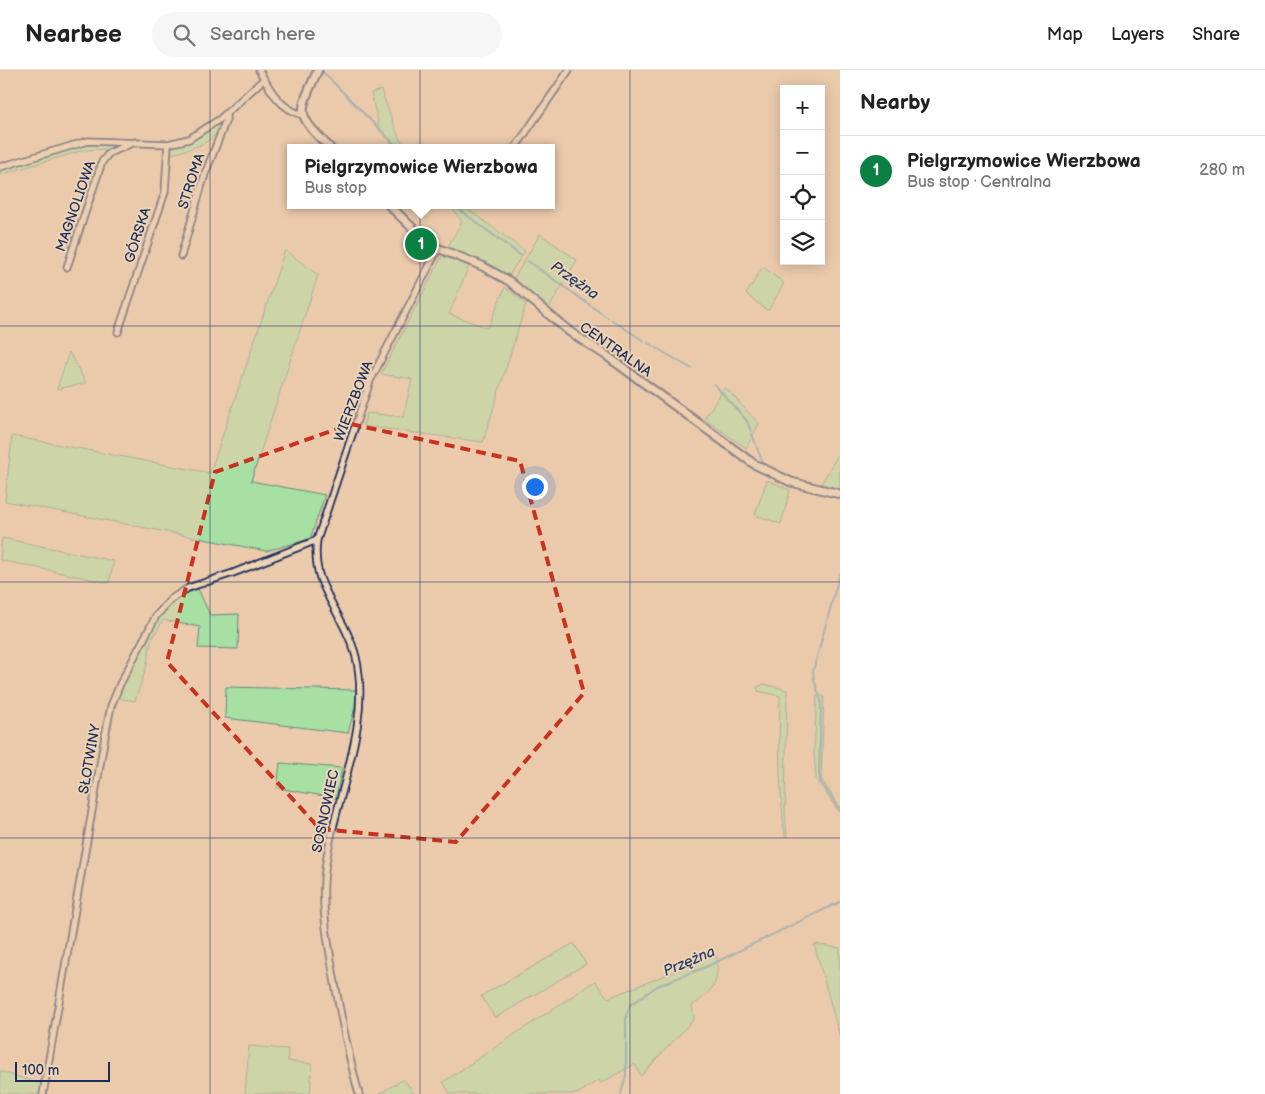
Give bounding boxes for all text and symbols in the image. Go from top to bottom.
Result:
search box [152,12,502,57]
text: Nearbee [25,20,122,49]
icon: search [170,21,198,49]
text: Search here [210,23,315,46]
text: Map [1047,24,1083,45]
text: Layers [1111,24,1164,45]
text: Share [1192,24,1240,45]
map controls [780,85,825,265]
button: + [780,85,825,130]
text: Nearby [860,90,930,115]
button: − [780,130,825,175]
popup [287,144,555,209]
text: Pielgrzymowice Wierzbowa [907,150,1141,173]
street label: STROMA [174,151,209,211]
text: Pielgrzymowice Wierzbowa [304,156,538,179]
street label: MAGNOLIOWA [52,158,99,254]
text: 1 [873,161,879,180]
text: 280 m [1199,161,1245,180]
text: Bus stop · Centralna [907,173,1051,192]
button: locate [780,175,825,220]
text: Bus stop [304,179,367,198]
street label: GÓRSKA [120,205,155,265]
button: layers [780,220,825,265]
pin: 1 [405,225,437,263]
water label: Przężna [547,257,603,304]
street label: CENTRALNA [577,318,655,381]
street label: WIERZBOWA [330,358,377,444]
your location [522,474,548,500]
street label: SŁOTWINY [75,722,104,795]
street label: SOSNOWIEC [308,768,343,854]
water label: Przężna [660,942,718,981]
scale bar [15,1059,110,1082]
text: 100 m [22,1062,59,1079]

